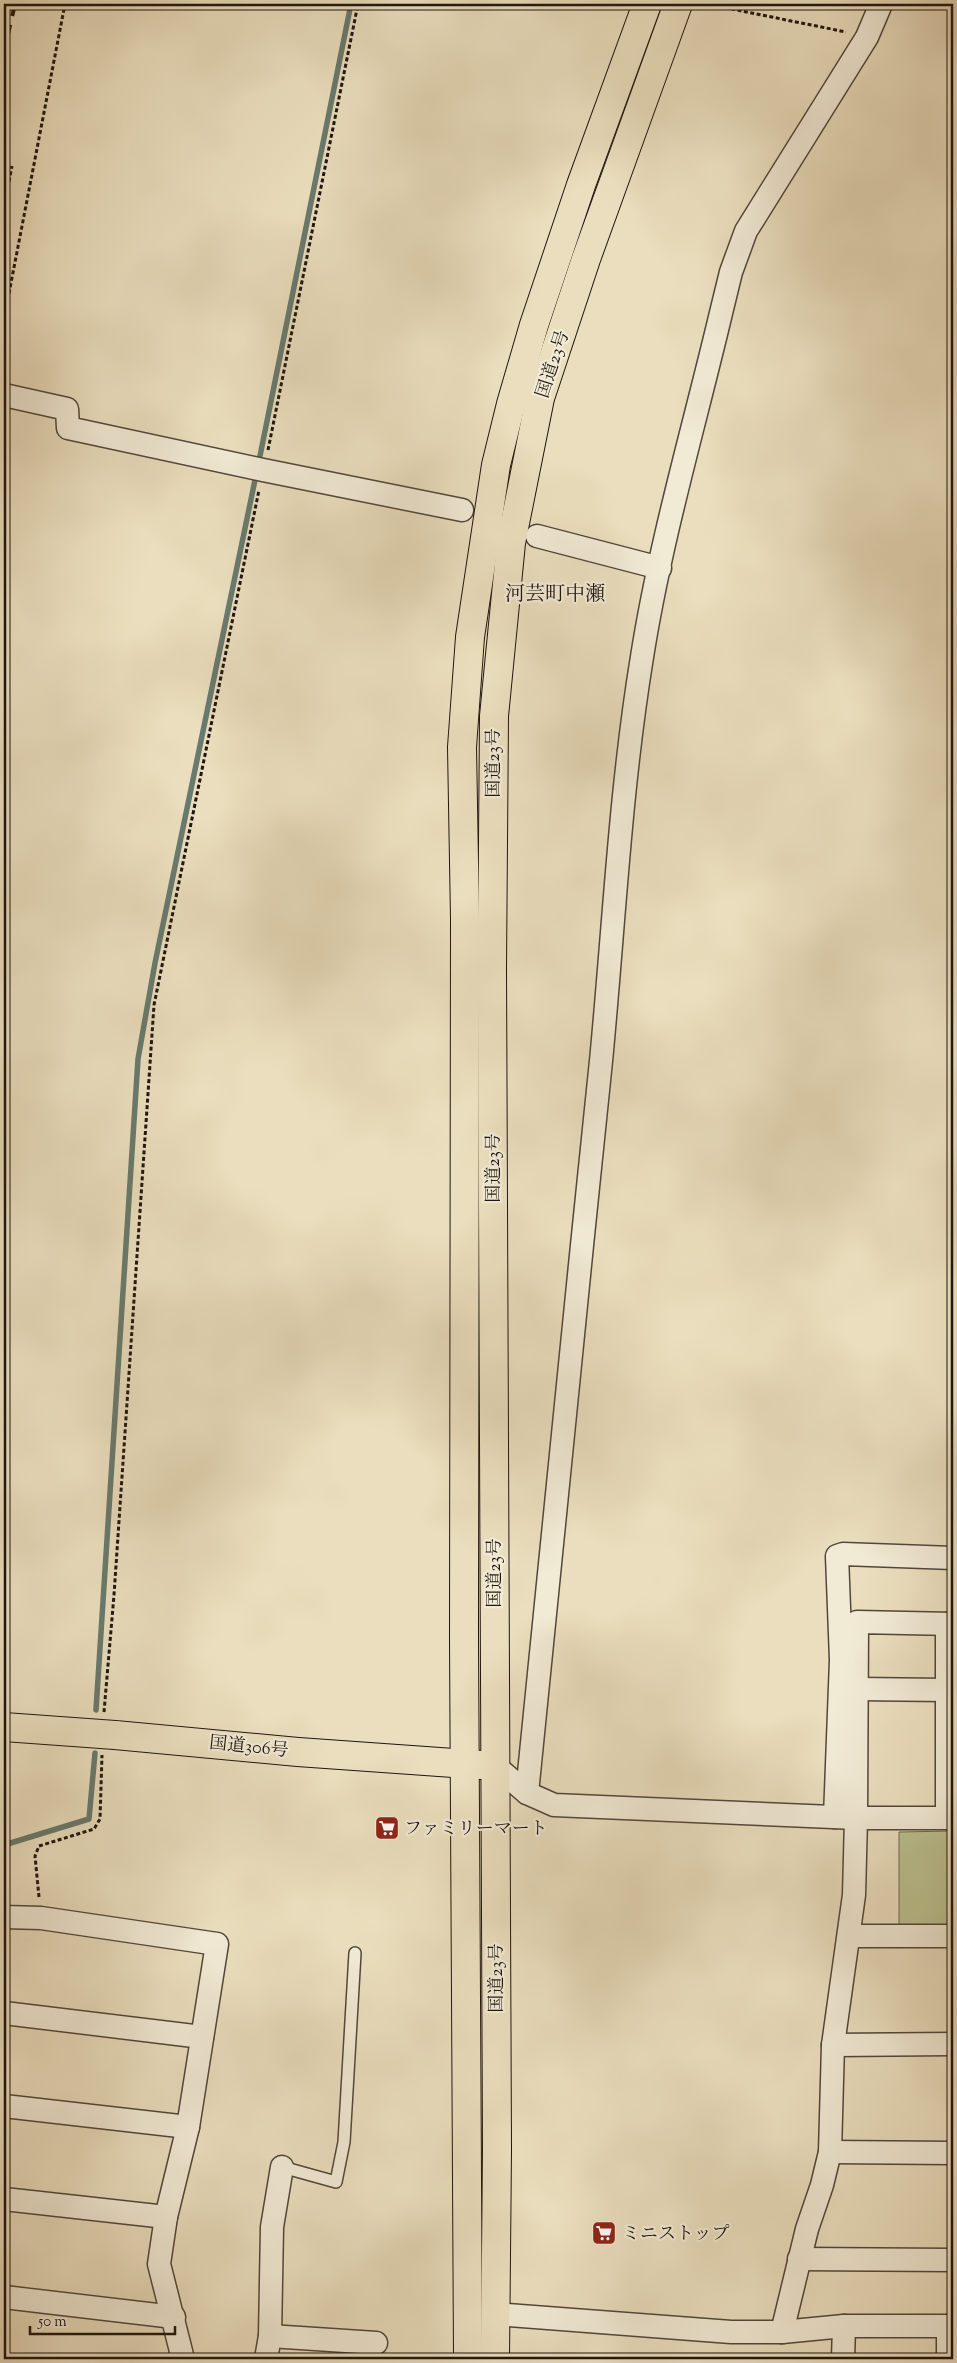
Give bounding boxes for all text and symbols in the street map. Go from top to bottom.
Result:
street label: 国道23号 [531,327,577,402]
district label: 河芸町中瀬 [505,581,605,610]
street label: 国道23号 [482,728,508,798]
street label: 国道23号 [482,1133,508,1203]
street label: 国道23号 [483,1538,509,1608]
street label: 国道306号 [208,1731,290,1765]
supermarket icon: ファミリーマート [374,1815,400,1841]
place label: ファミリーマート [404,1817,548,1843]
street label: 国道23号 [485,1943,511,2013]
supermarket icon: ミニストップ [591,2220,617,2246]
place label: ミニストップ [622,2222,729,2248]
scale bar [30,2303,175,2335]
text: 50 m [37,2312,67,2333]

